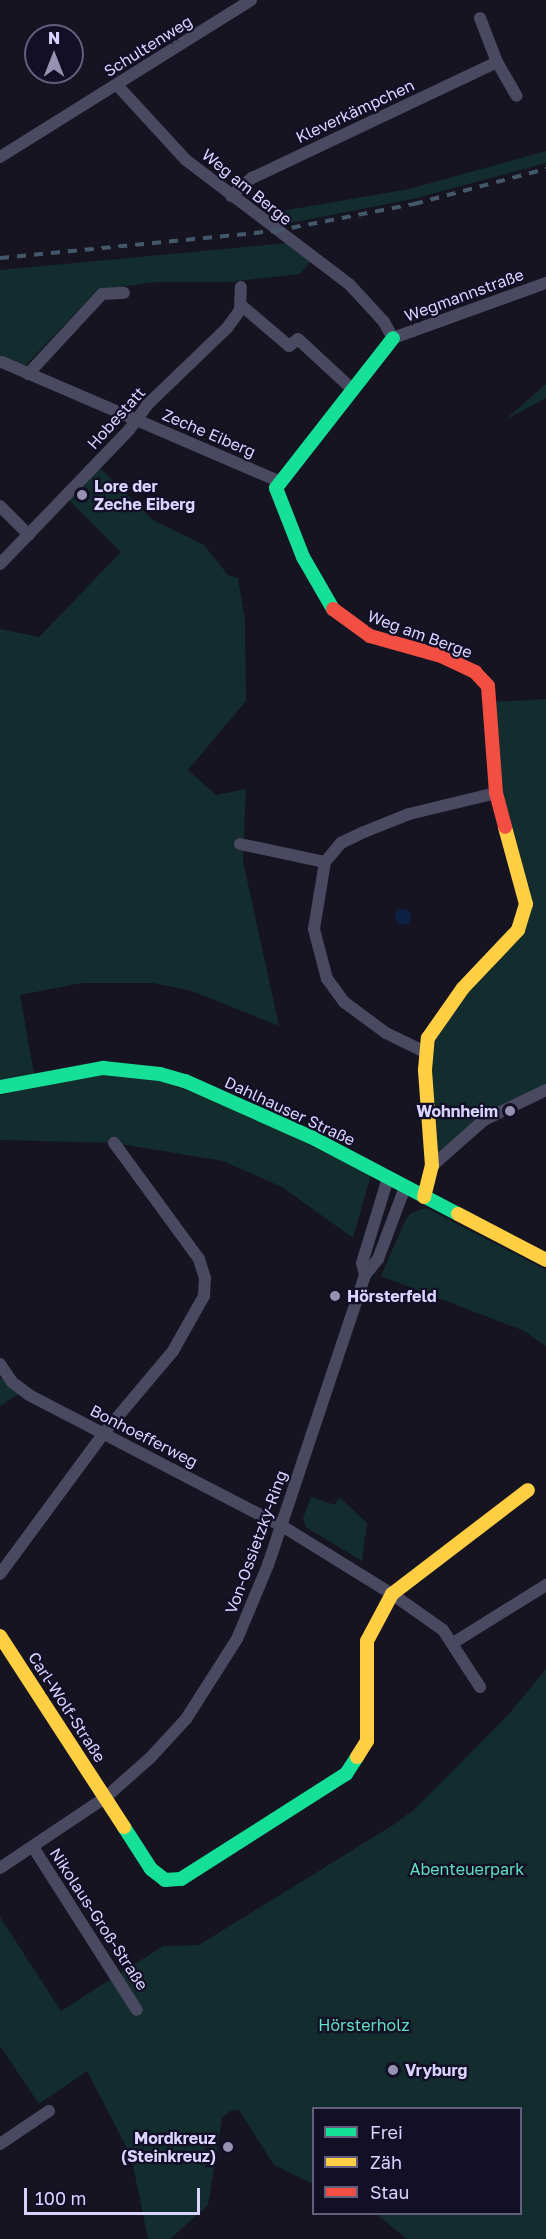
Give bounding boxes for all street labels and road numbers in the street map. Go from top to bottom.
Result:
street label: Schultenweg [100,11,196,81]
street label: Kleverkämpchen [293,75,417,147]
street label: Weg am Berge [198,145,296,229]
street label: Wegmannstraße [402,265,526,325]
street label: Hobestatt [83,383,149,453]
street label: Zeche Eiberg [159,405,259,461]
street label: Weg am Berge [365,606,475,662]
street label: Dahlhauser Straße [222,1072,358,1150]
street label: Bonhoefferweg [87,1401,201,1471]
street label: Von-Ossietzky-Ring [221,1468,291,1616]
street label: Carl-Wolf-Straße [24,1648,110,1766]
street label: Nikolaus-Groß-Straße [46,1844,152,1994]

